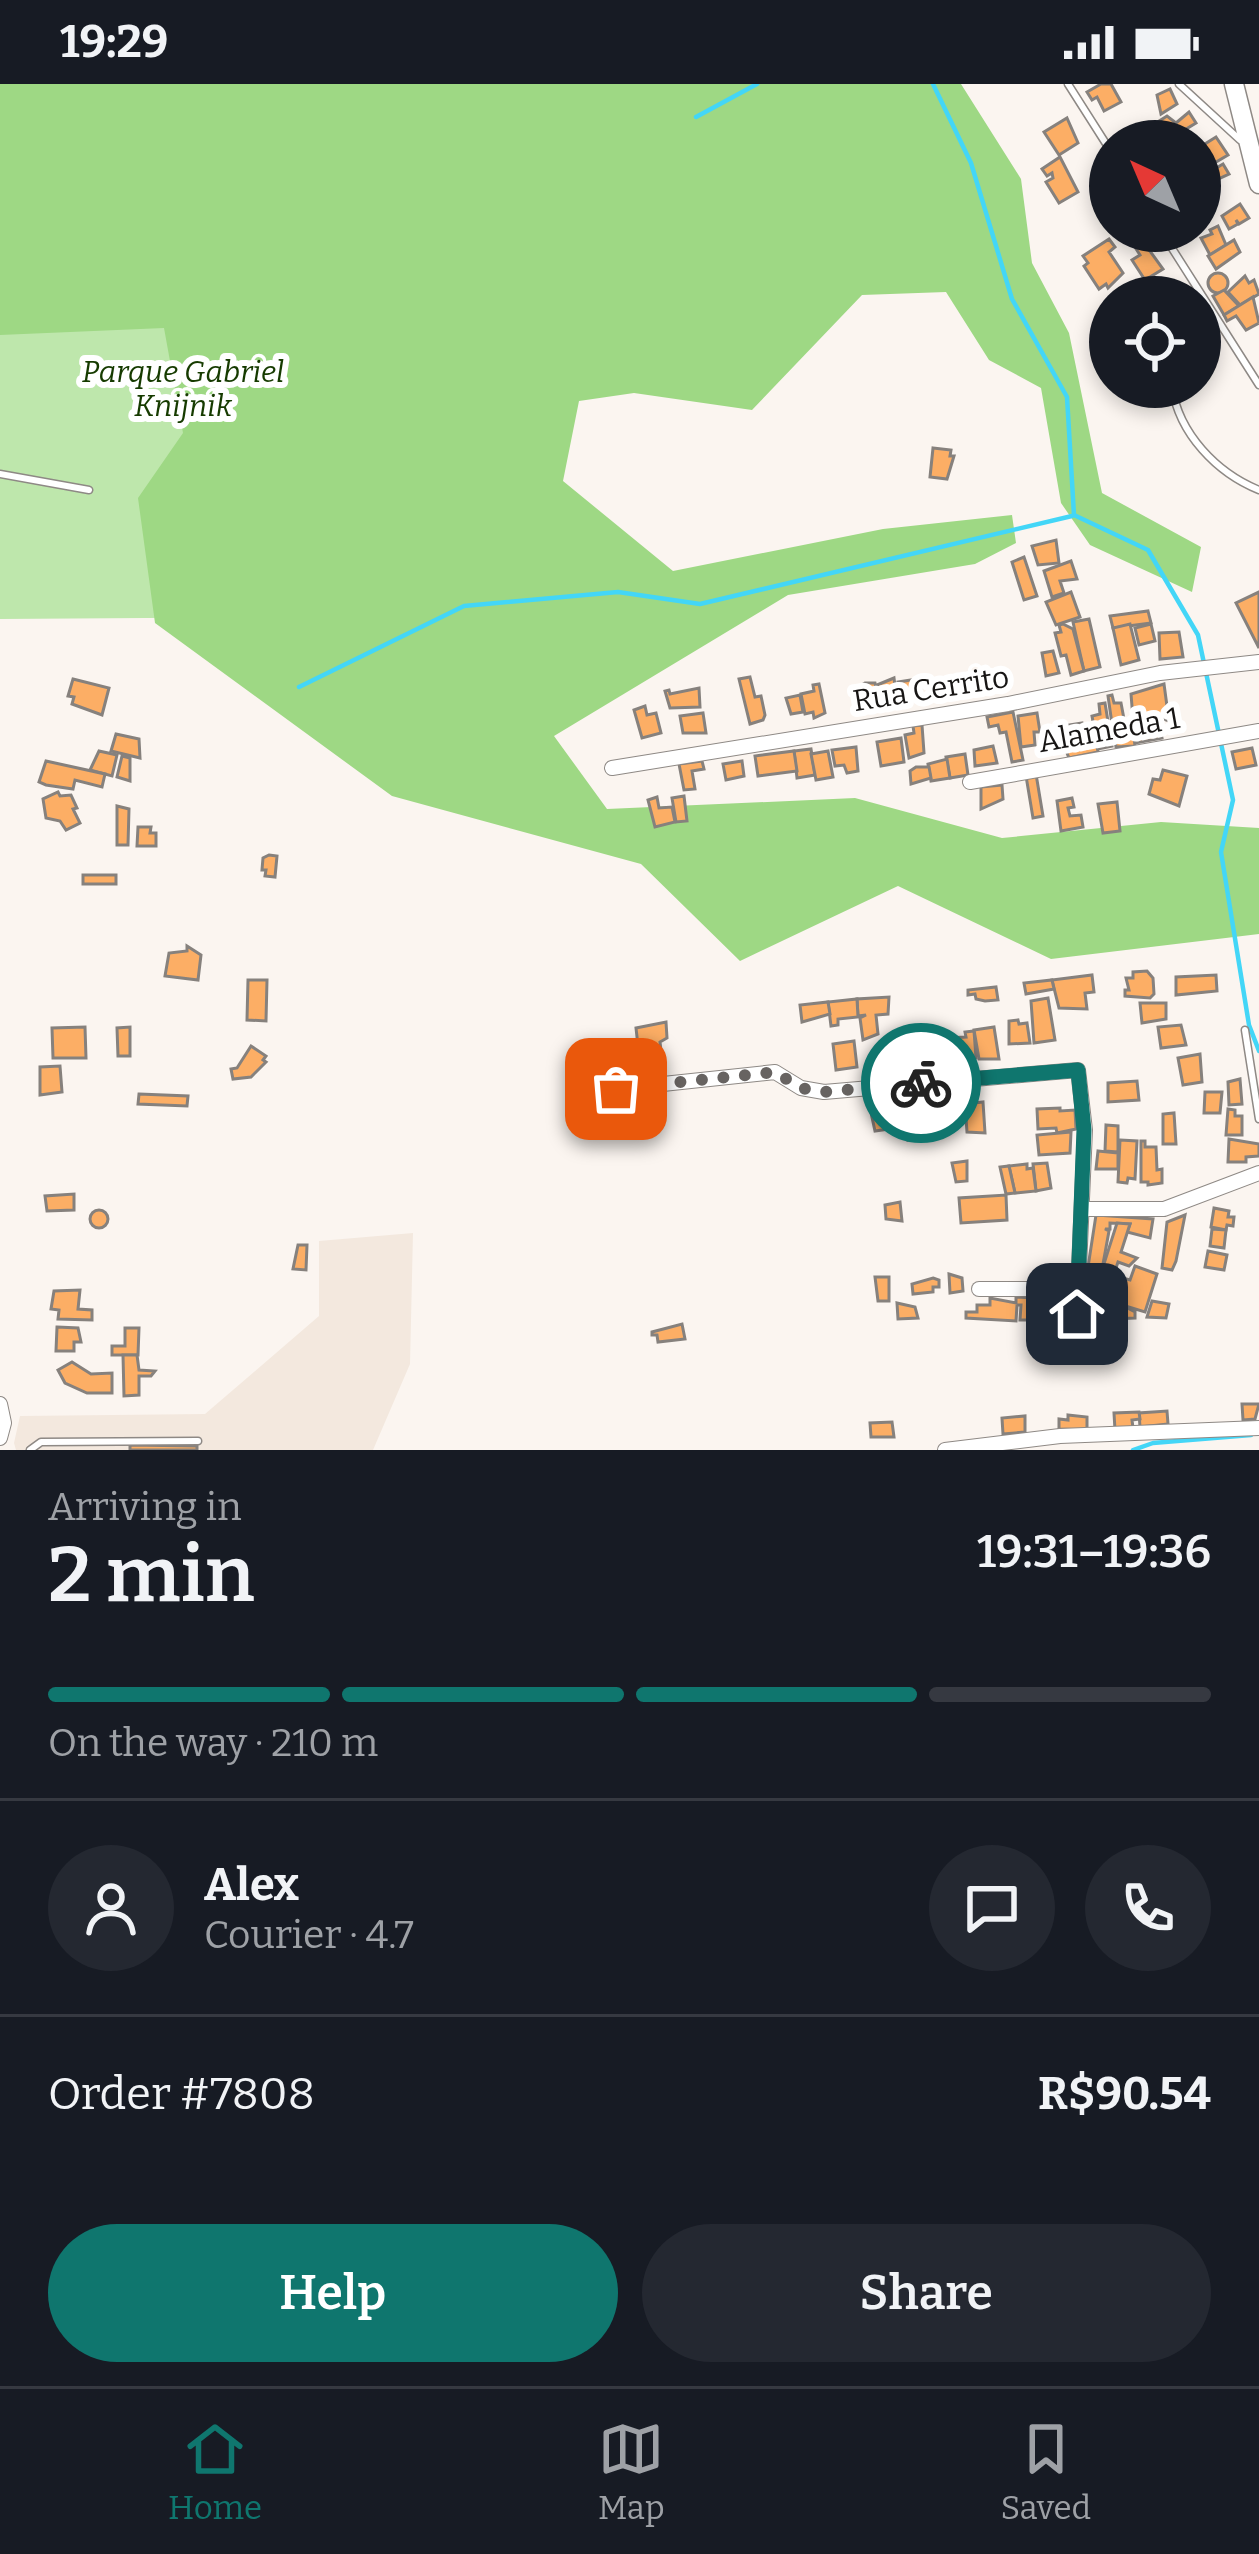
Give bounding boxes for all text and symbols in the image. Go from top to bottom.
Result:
text: 19:29 [60,15,168,69]
north arrow [1089,120,1221,252]
map controls [1089,120,1221,408]
button: locate [1089,276,1221,408]
park label: Parque Gabriel Knijnik [82,354,284,424]
street label: Rua Cerrito [850,659,1012,719]
street label: Alameda 1 [1036,700,1182,760]
courier [861,1023,981,1143]
pin [565,1038,667,1140]
icon: bike [888,1050,954,1116]
icon: bag [583,1056,649,1122]
pin [1026,1263,1128,1365]
icon: home [1044,1281,1110,1347]
text: Arriving in [48,1484,242,1530]
text: 19:31–19:36 [977,1525,1211,1579]
text: 2 min [48,1528,255,1622]
text: On the way · 210 m [48,1720,378,1766]
button: person [48,1845,174,1971]
button: chat [929,1845,1055,1971]
button: phone [1085,1845,1211,1971]
text: Alex [204,1858,299,1912]
text: Courier · 4.7 [204,1912,414,1958]
text: Order #7808 [48,2067,315,2121]
text: R$90.54 [1038,2067,1211,2121]
button: Help [48,2224,618,2362]
button: Share [642,2224,1211,2362]
tab: Home [168,2416,262,2528]
tab: Map [598,2416,665,2528]
tab: Saved [1000,2416,1091,2528]

